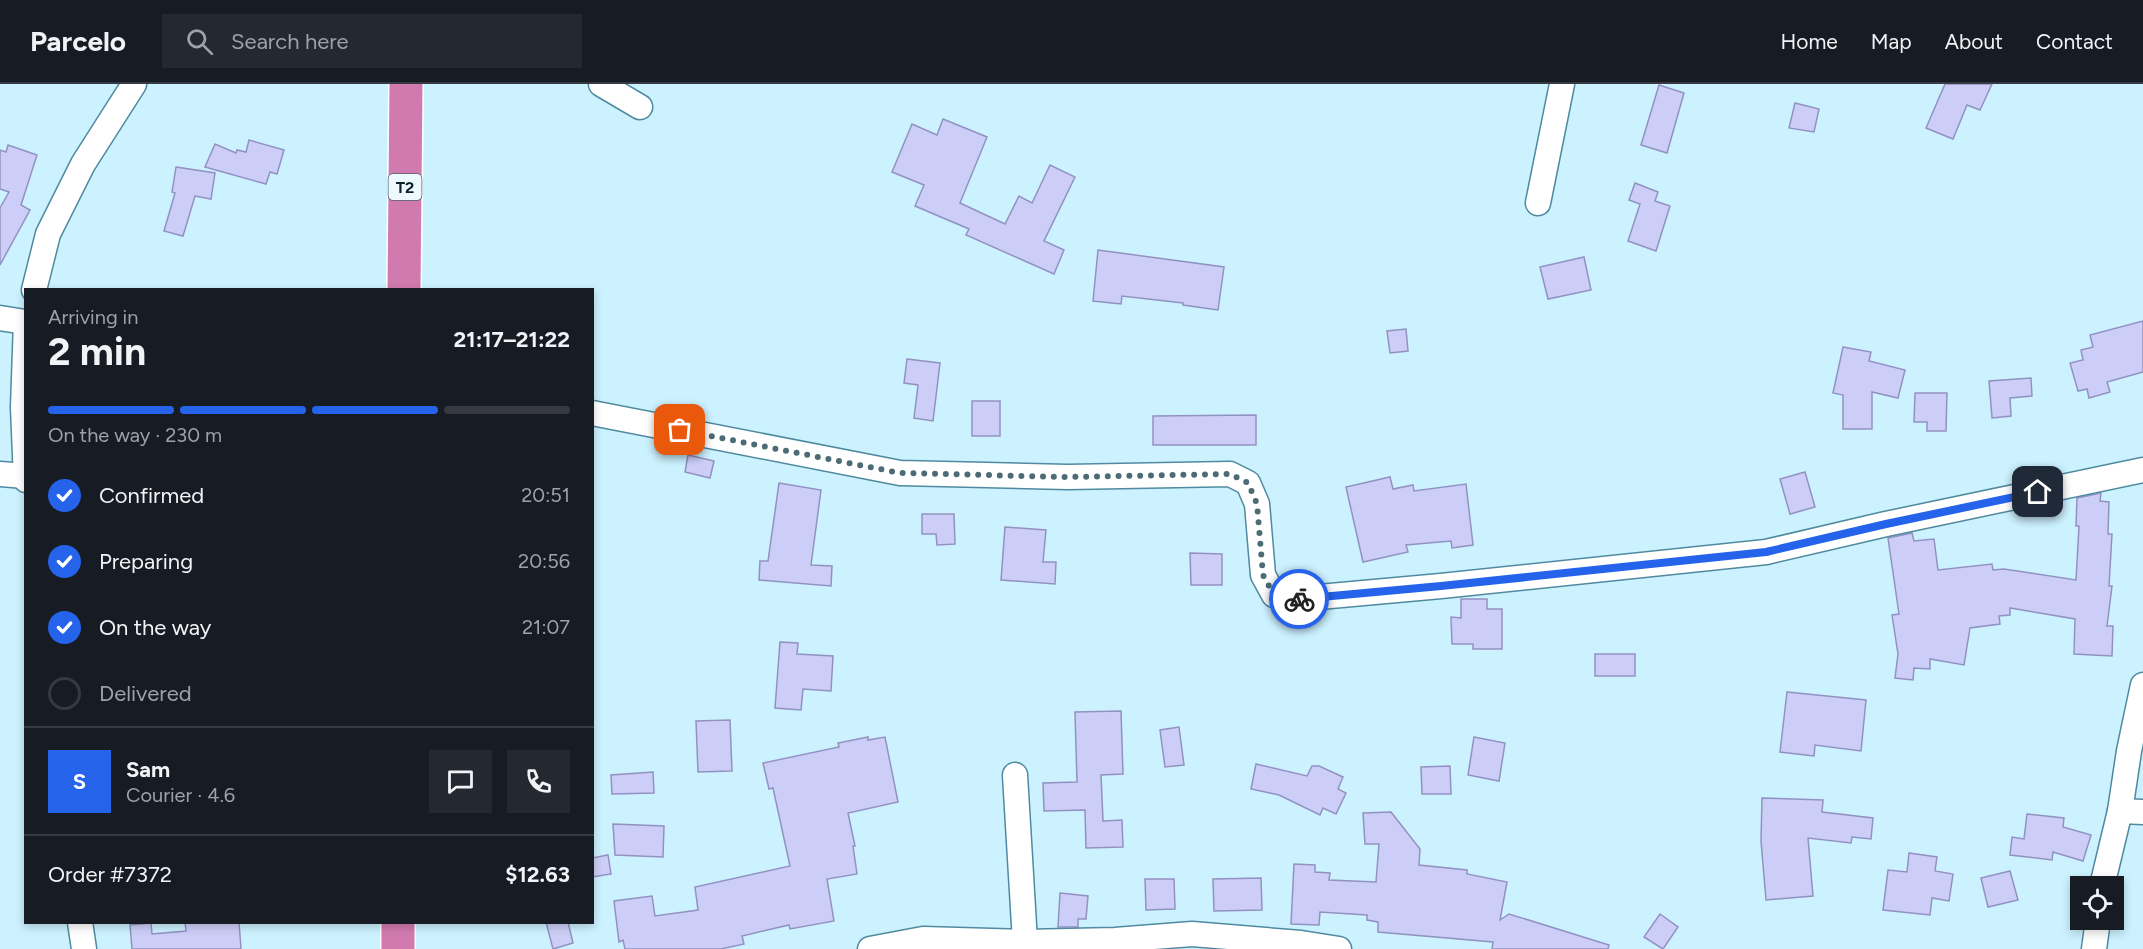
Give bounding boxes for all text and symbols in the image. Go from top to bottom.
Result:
search box [162,14,582,68]
text: Parcelo [30,24,126,58]
icon: search [183,25,216,58]
text: Search here [231,28,349,55]
text: Home [1781,29,1838,54]
text: Map [1871,29,1912,54]
text: About [1945,29,2003,54]
text: Contact [2036,29,2113,54]
road number: T2 [388,174,422,200]
text: Arriving in [48,305,138,329]
text: 21:17–21:22 [454,326,570,353]
text: 2 min [48,328,146,375]
pin [654,404,705,455]
icon: bag [663,413,696,446]
text: On the way · 230 m [48,423,222,447]
pin [2012,466,2063,517]
icon: home [2021,475,2054,508]
icon: check [48,479,81,512]
text: Confirmed [99,482,204,509]
text: 20:51 [521,483,570,507]
icon: check [48,545,81,578]
text: Preparing [99,548,193,575]
text: 20:56 [518,549,570,573]
courier [1269,569,1329,629]
icon: bike [1283,583,1316,616]
icon: check [48,611,81,644]
text: On the way [99,614,211,641]
text: 21:07 [522,615,570,639]
text: Delivered [99,680,192,707]
button: chat [429,750,492,813]
button: phone [507,750,570,813]
text: Sam [126,756,170,783]
text: S [73,768,86,795]
text: Courier · 4.6 [126,783,235,807]
text: Order #7372 [48,861,172,888]
text: $12.63 [505,861,570,888]
map controls [2070,876,2124,930]
button: locate [2070,876,2124,930]

